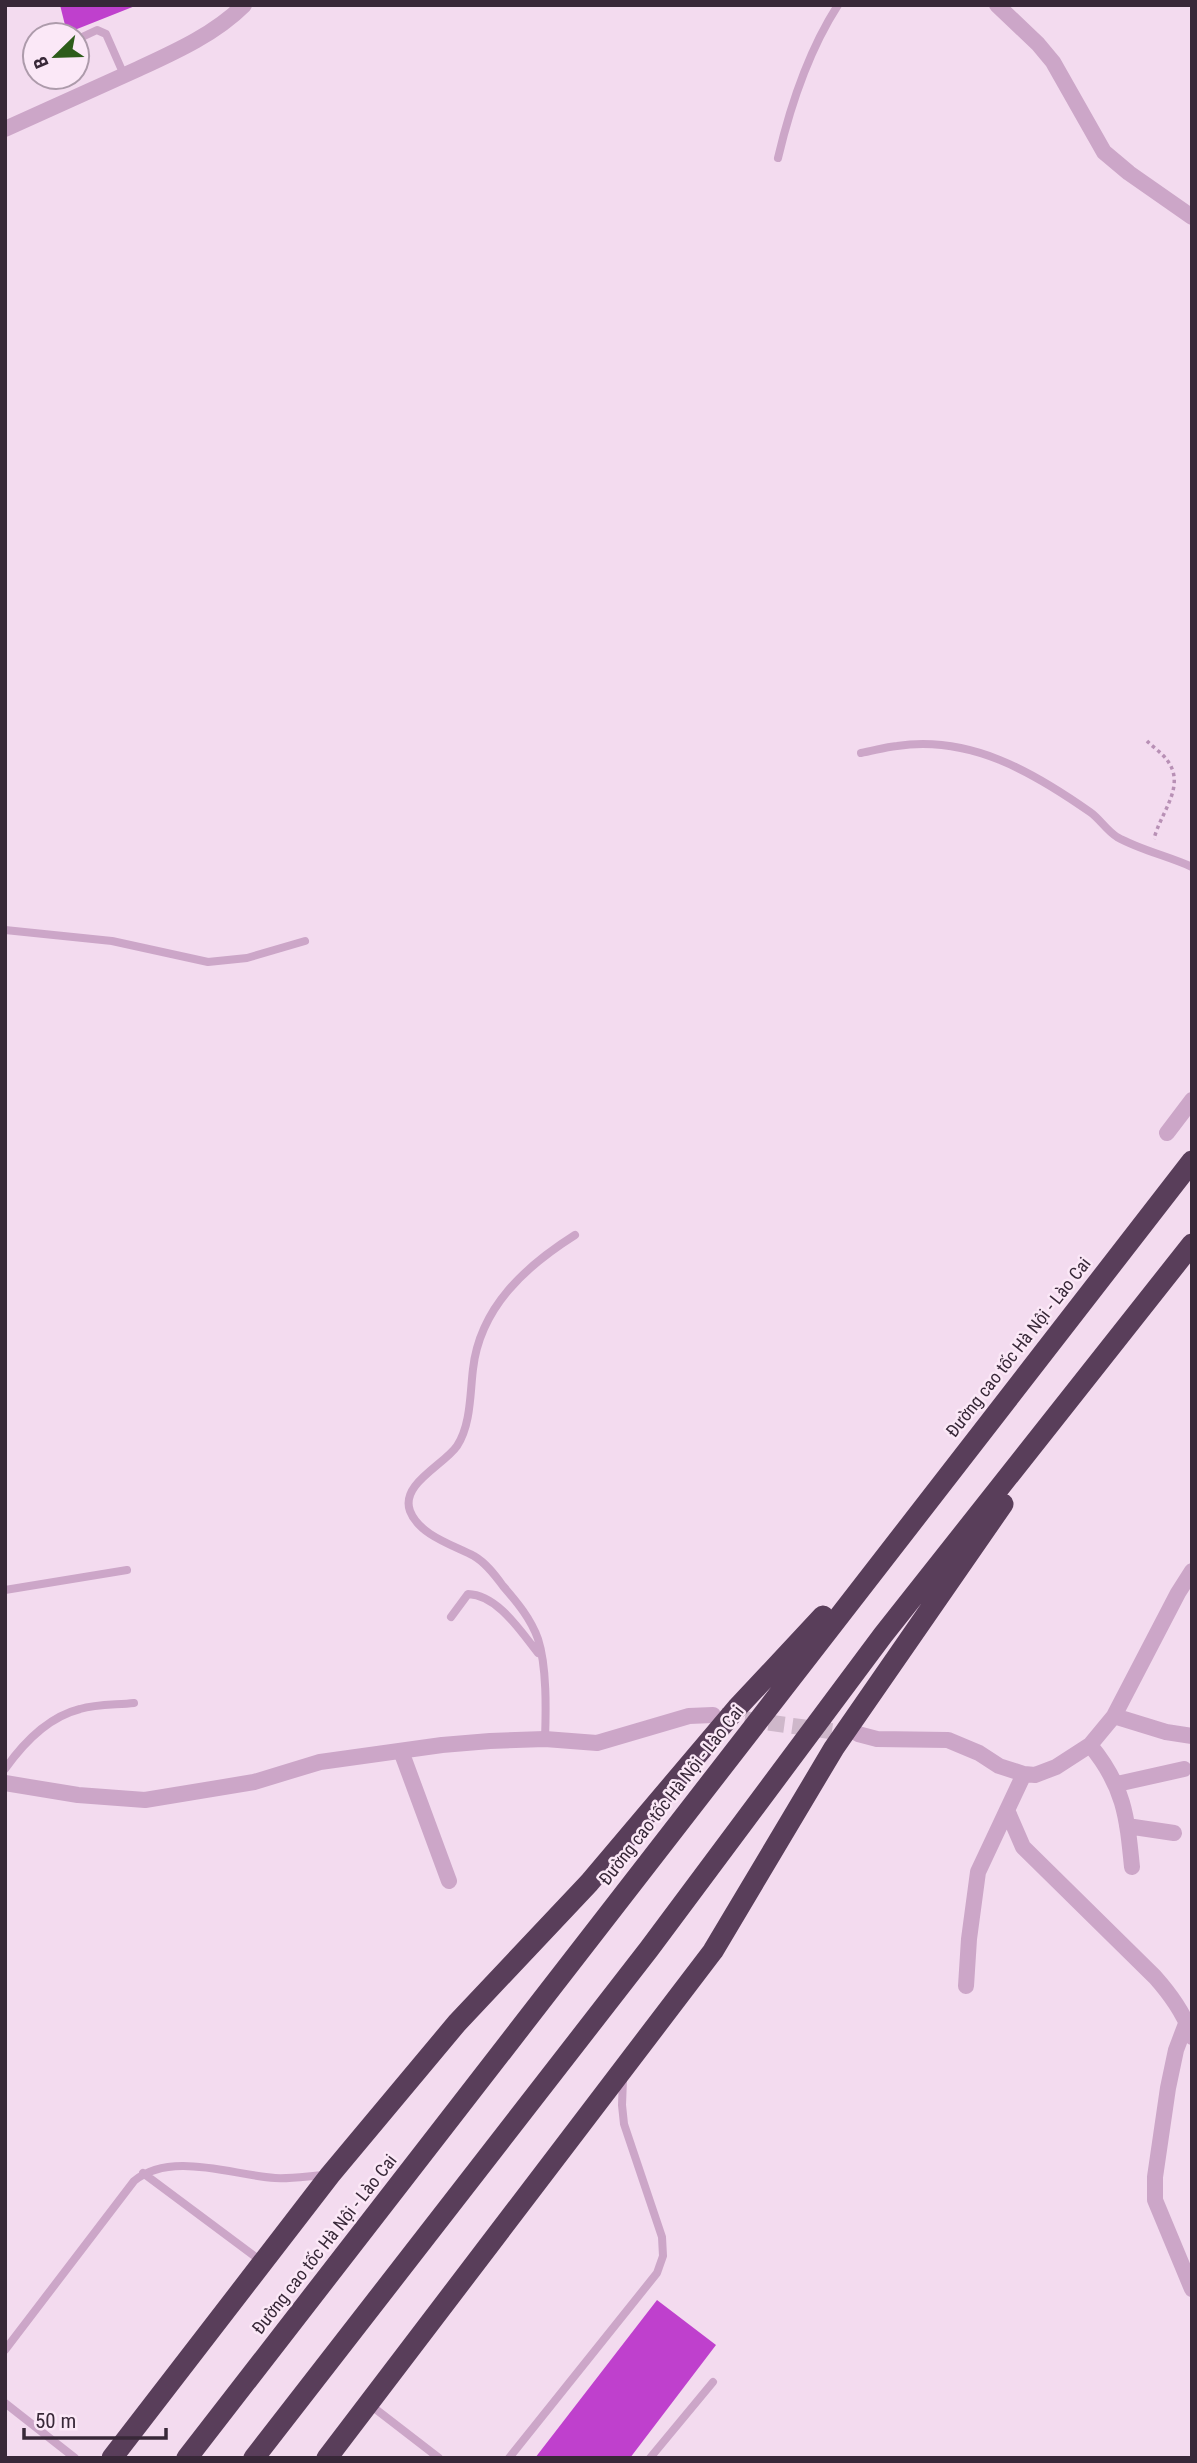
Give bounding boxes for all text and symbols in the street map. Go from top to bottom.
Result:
north arrow [21,21,91,91]
text: B [28,53,53,72]
street label: Đường cao tốc Hà Nội - Lào Cai [941,1253,1095,1441]
street label: Đường cao tốc Hà Nội - Lào Cai [594,1701,748,1889]
street label: Đường cao tốc Hà Nội - Lào Cai [247,2150,401,2338]
scale bar [24,2396,166,2440]
text: 50 m [35,2409,76,2433]

